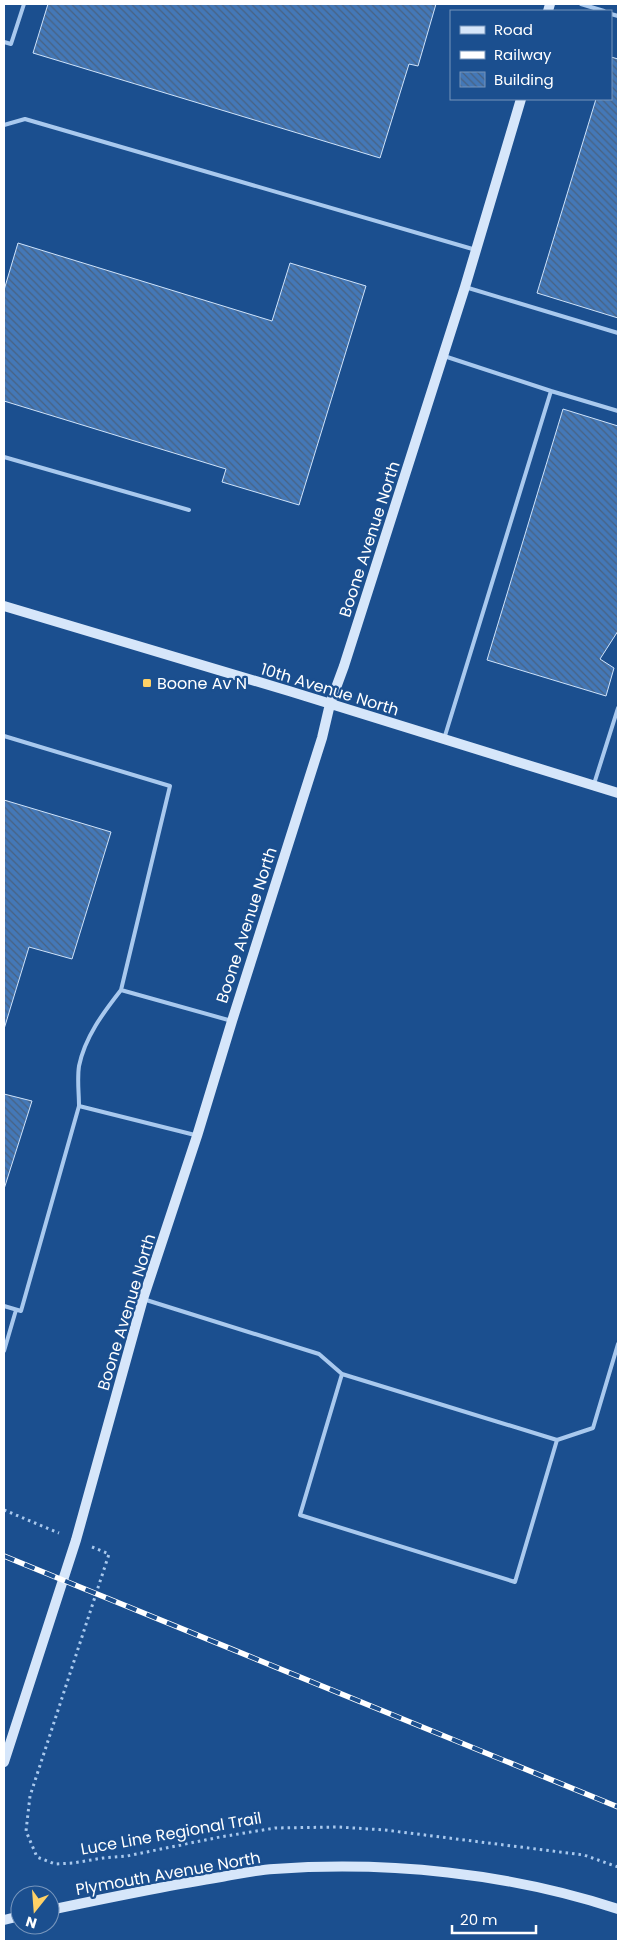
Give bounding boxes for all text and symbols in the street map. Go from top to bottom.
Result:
legend [450,10,612,100]
text: Road [494,19,533,40]
text: Railway [494,44,552,65]
text: Building [494,69,554,90]
street label: Boone Avenue North [333,458,406,620]
street label: 10th Avenue North [258,658,402,721]
place label: Boone Av N [157,672,247,695]
marker: Boone Av N [141,677,153,689]
street label: Boone Avenue North [210,844,283,1006]
street label: Boone Avenue North [92,1231,161,1393]
street label: Luce Line Regional Trail [79,1806,263,1861]
street label: Plymouth Avenue North [74,1846,262,1901]
north arrow [10,1885,60,1935]
scale bar [452,1902,536,1934]
text: 20 m [460,1909,498,1930]
text: N [23,1911,39,1934]

